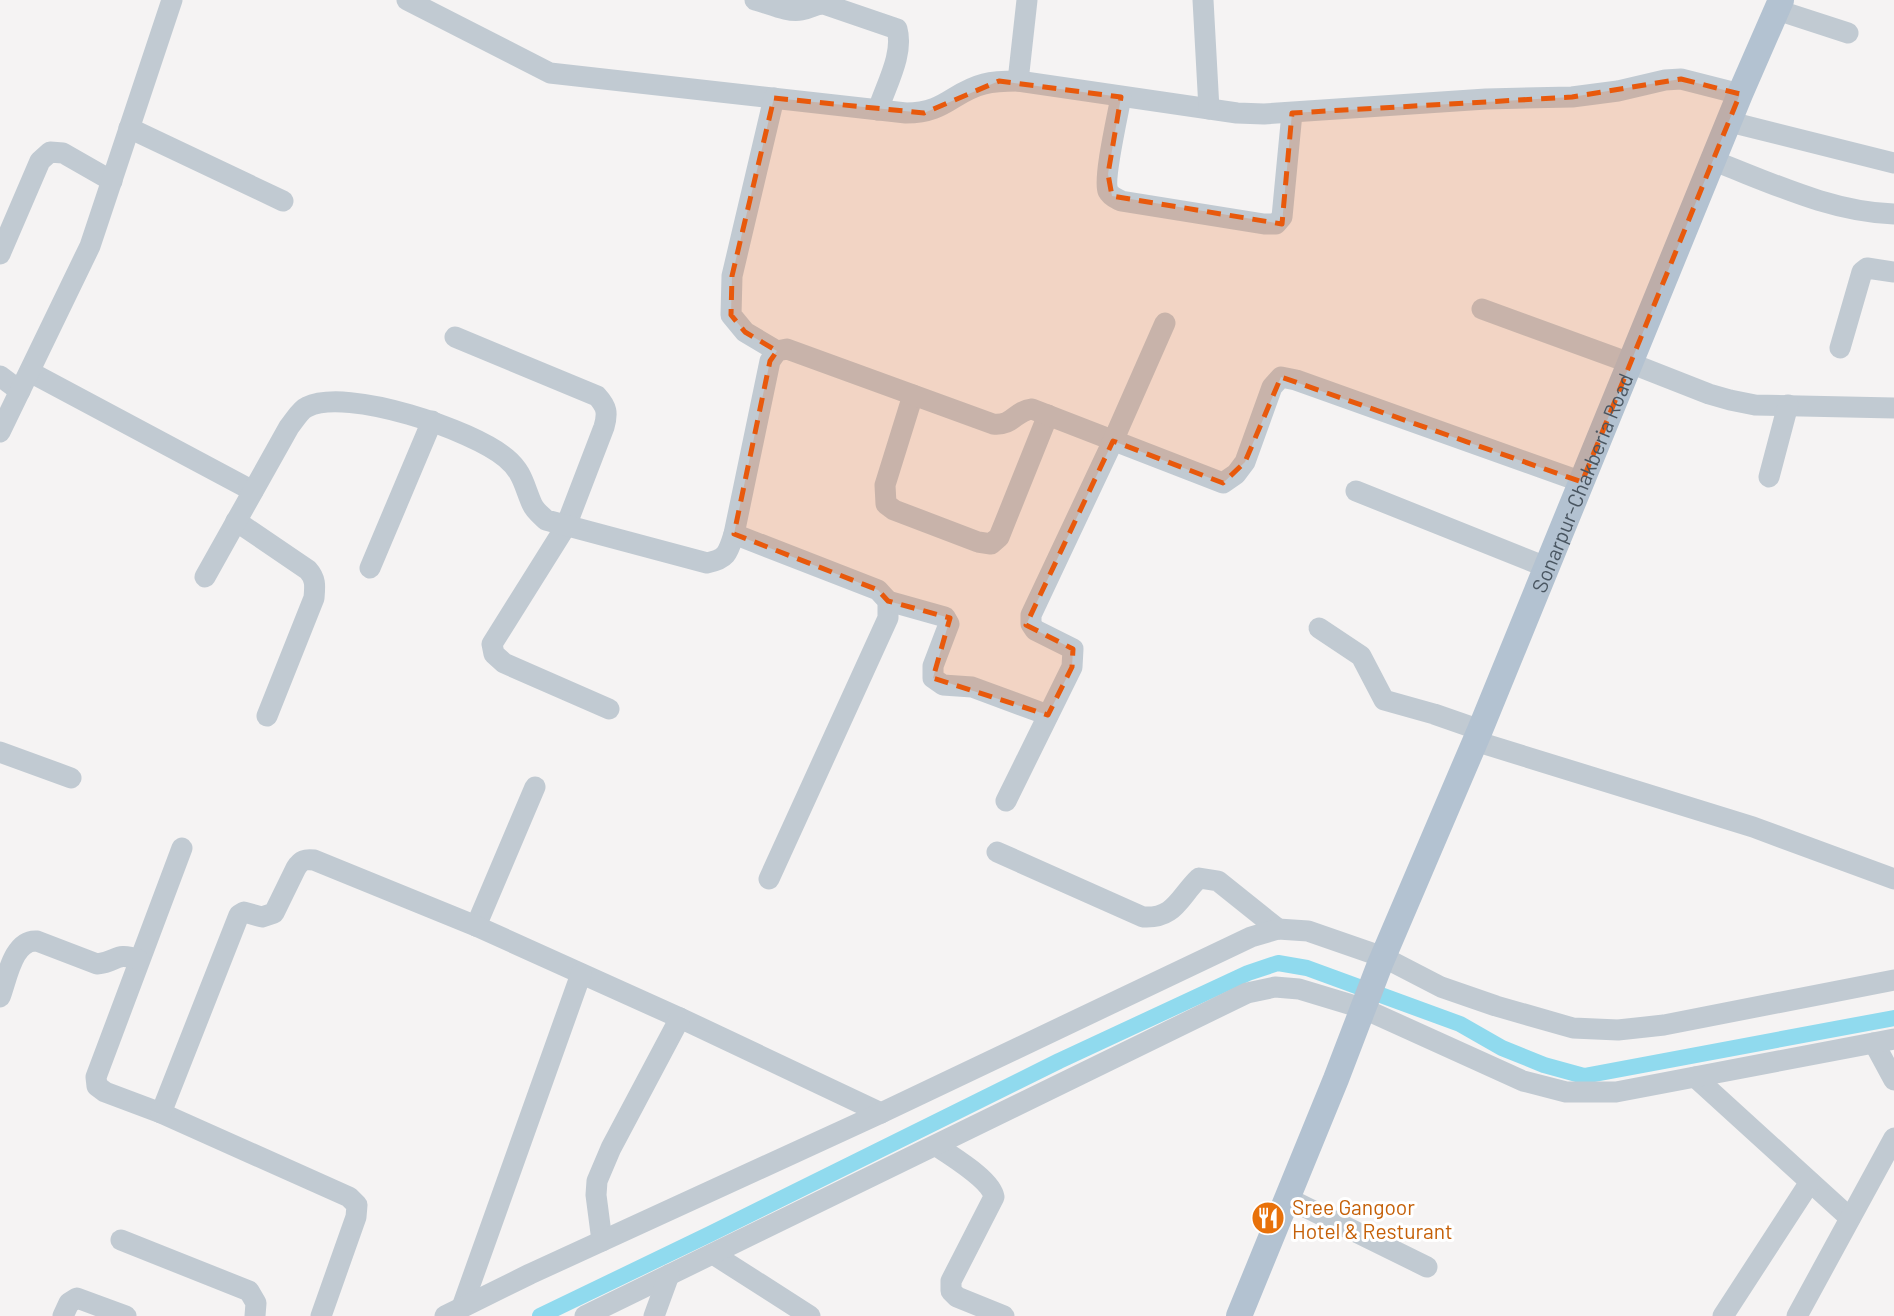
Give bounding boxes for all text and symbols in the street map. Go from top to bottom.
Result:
street label: Sonarpur-Chakberia Road [1525,369,1637,596]
place label: Sree Gangoor Hotel & Resturant [1292,1194,1453,1243]
restaurant icon: Sree Gangoor Hotel & Resturant [1249,1199,1287,1237]

